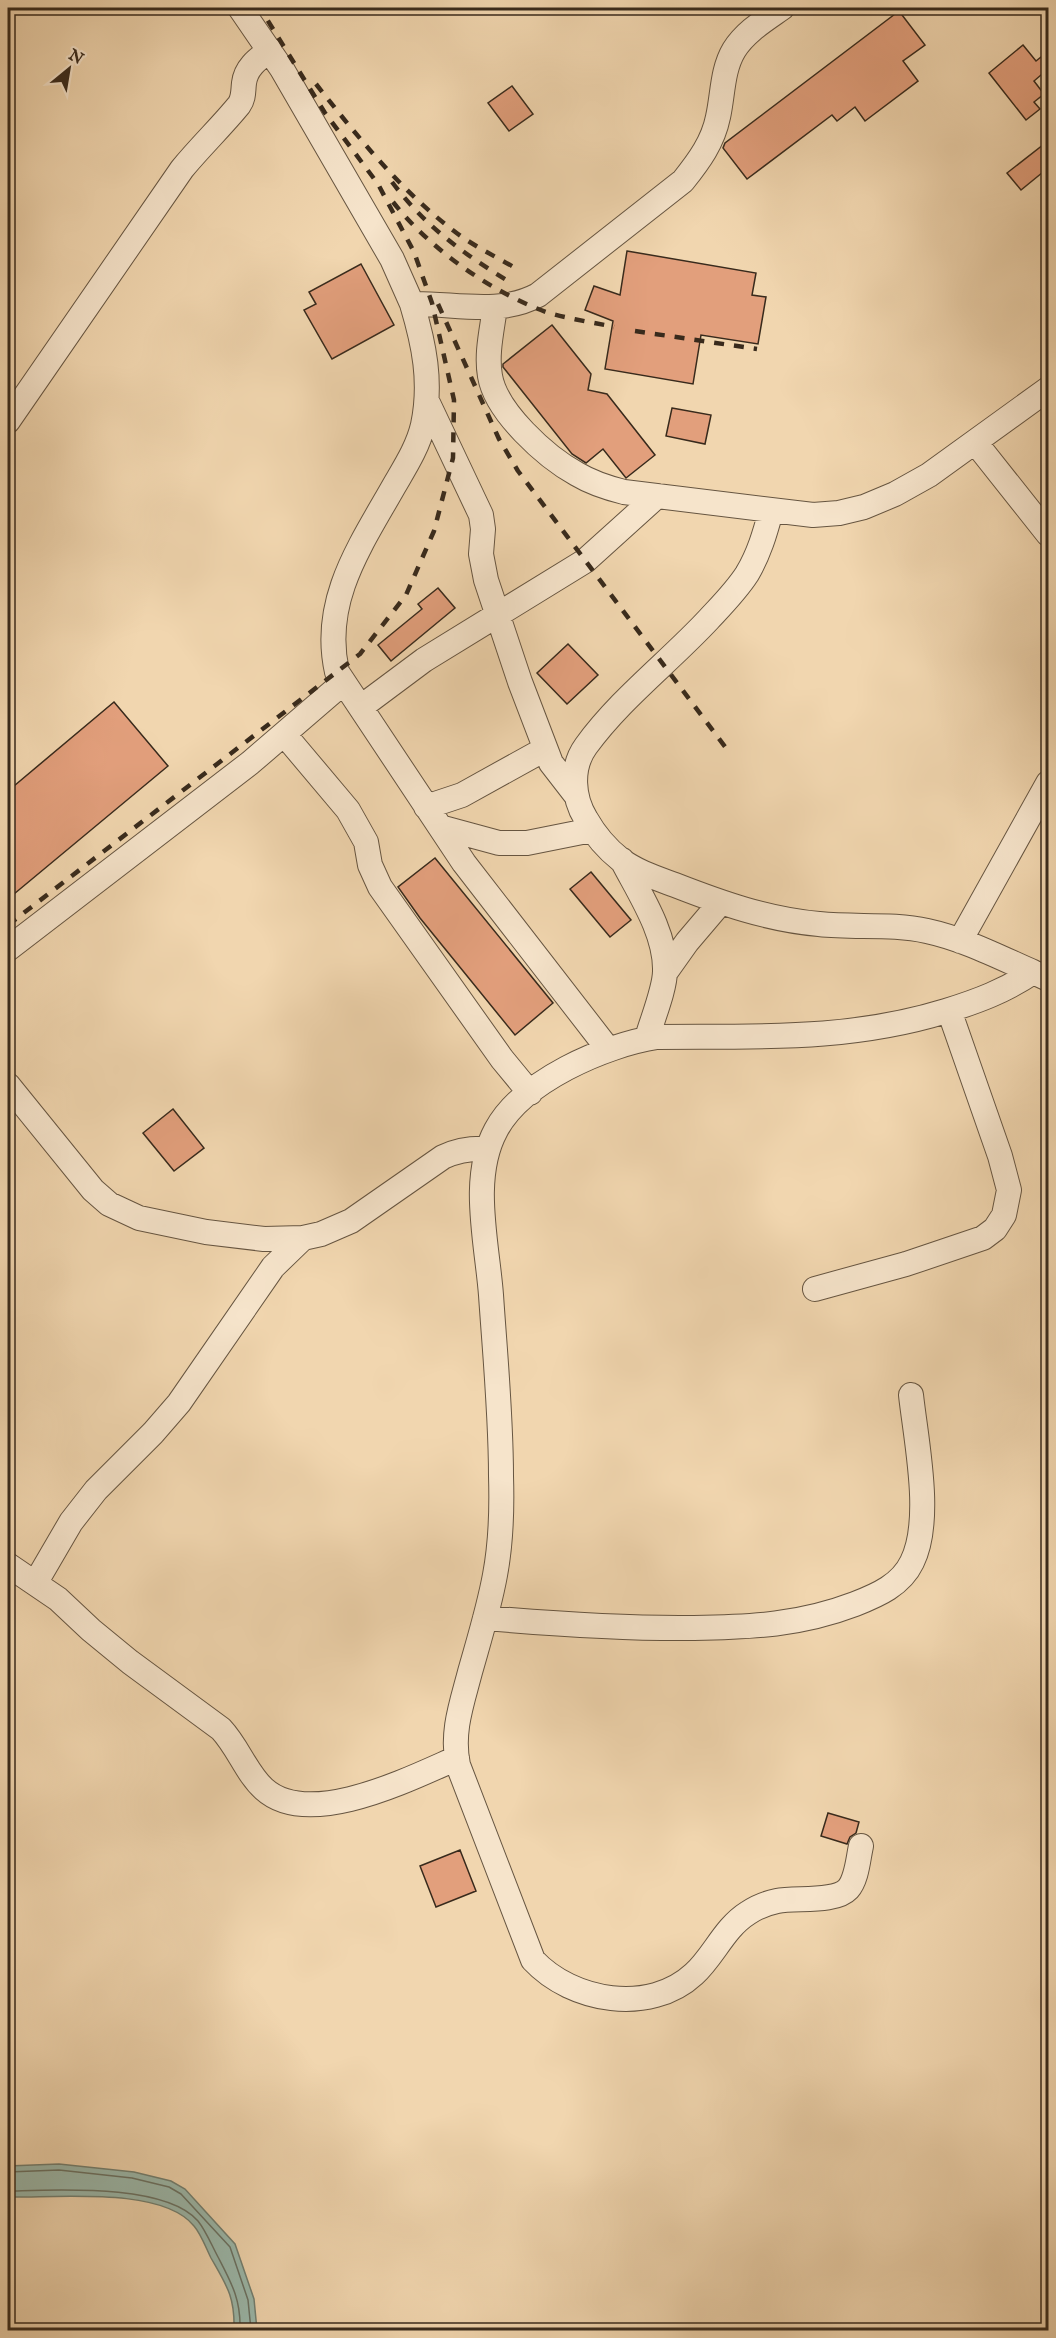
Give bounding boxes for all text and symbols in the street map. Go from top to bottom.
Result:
north arrow [39,39,99,99]
text: N [64,45,87,70]

